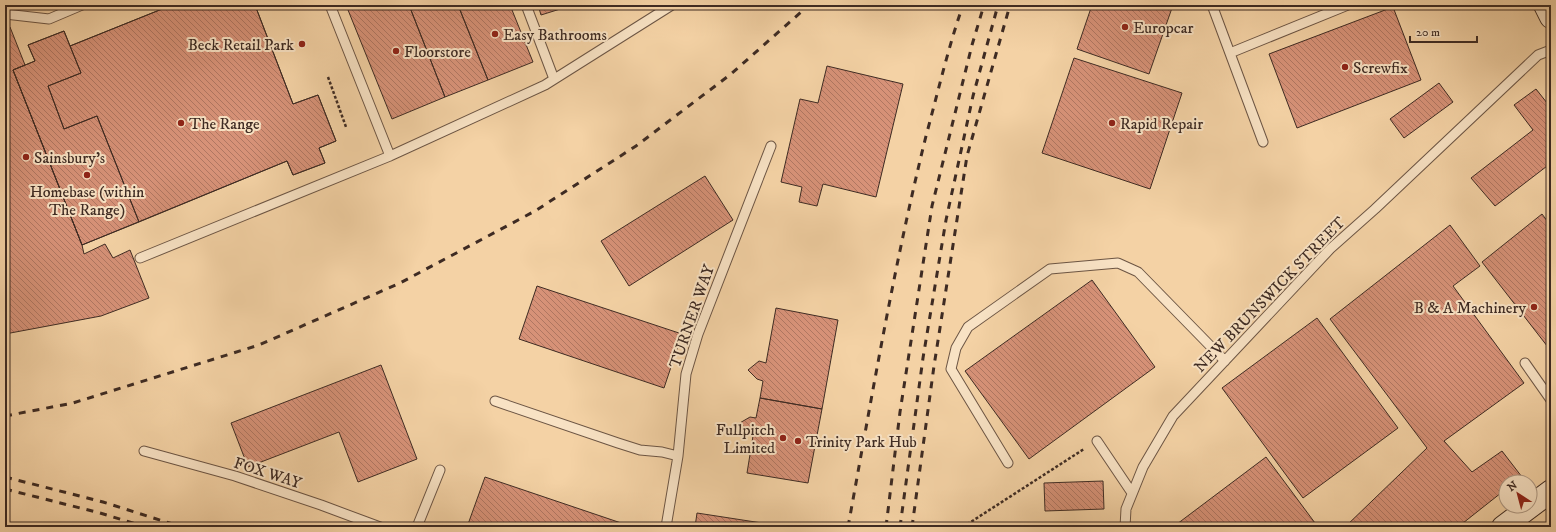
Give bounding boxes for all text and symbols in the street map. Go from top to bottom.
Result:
place label: Europcar [1133,18,1194,38]
scale bar [1410,18,1477,44]
marker: Europcar [1120,22,1130,32]
place label: Easy Bathrooms [503,25,607,45]
text: 20 m [1416,25,1440,40]
marker: Easy Bathrooms [490,29,500,39]
place label: Beck Retail Park [188,35,294,55]
marker: Beck Retail Park [297,39,307,49]
place label: Floorstore [404,42,471,62]
marker: Floorstore [391,46,401,56]
place label: Screwfix [1353,58,1408,78]
marker: Screwfix [1340,62,1350,72]
place label: The Range [189,114,260,134]
place label: Rapid Repair [1120,114,1203,134]
marker: The Range [176,118,186,128]
marker: Rapid Repair [1107,118,1117,128]
place label: Sainsbury's [34,148,105,168]
marker: Sainsbury's [21,152,31,162]
marker: Homebase (within The Range) [82,170,92,180]
place label: Homebase (within The Range) [30,182,145,220]
street label: NEW BRUNSWICK STREET [1190,213,1350,377]
street label: TURNER WAY [665,261,719,371]
place label: B & A Machinery [1414,298,1526,318]
marker: B & A Machinery [1529,302,1539,312]
place label: Fullpitch Limited [716,420,776,458]
place label: Trinity Park Hub [806,432,917,452]
marker: Fullpitch Limited [778,433,788,443]
marker: Trinity Park Hub [793,436,803,446]
street label: FOX WAY [231,453,305,494]
north arrow [1498,474,1538,514]
text: N [1505,478,1520,495]

